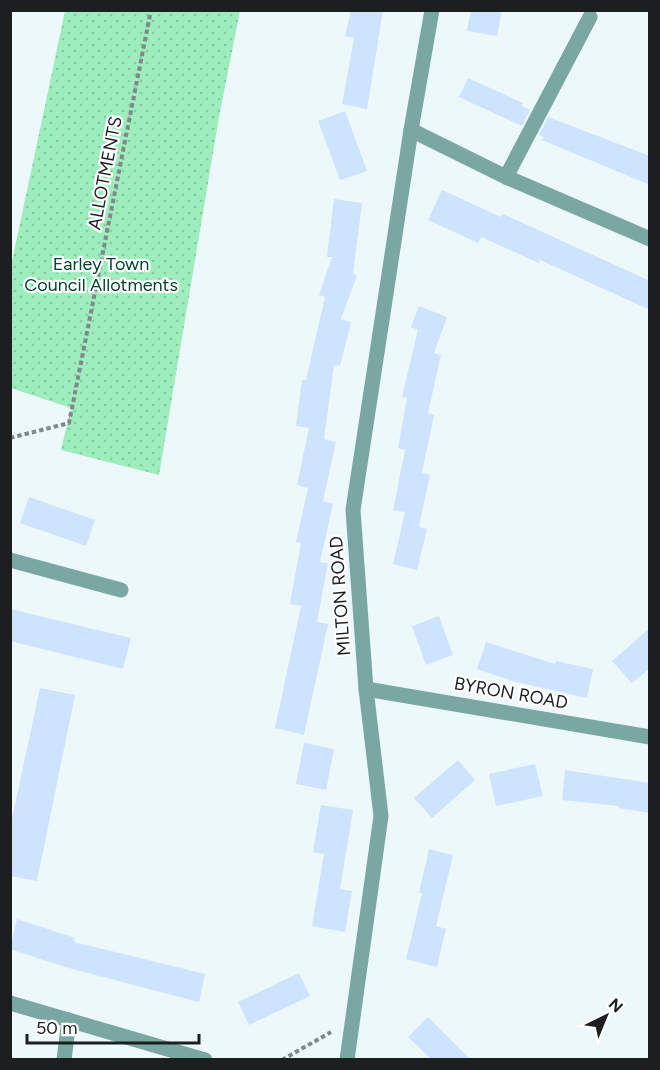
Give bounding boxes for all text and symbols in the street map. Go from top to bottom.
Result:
street label: ALLOTMENTS [83,114,127,232]
park label: Earley Town Council Allotments [24,253,178,296]
street label: MILTON ROAD [325,535,355,657]
street label: BYRON ROAD [452,672,570,714]
north arrow [576,986,636,1046]
text: N [605,994,627,1017]
scale bar [27,1007,200,1045]
text: 50 m [36,1017,78,1039]

